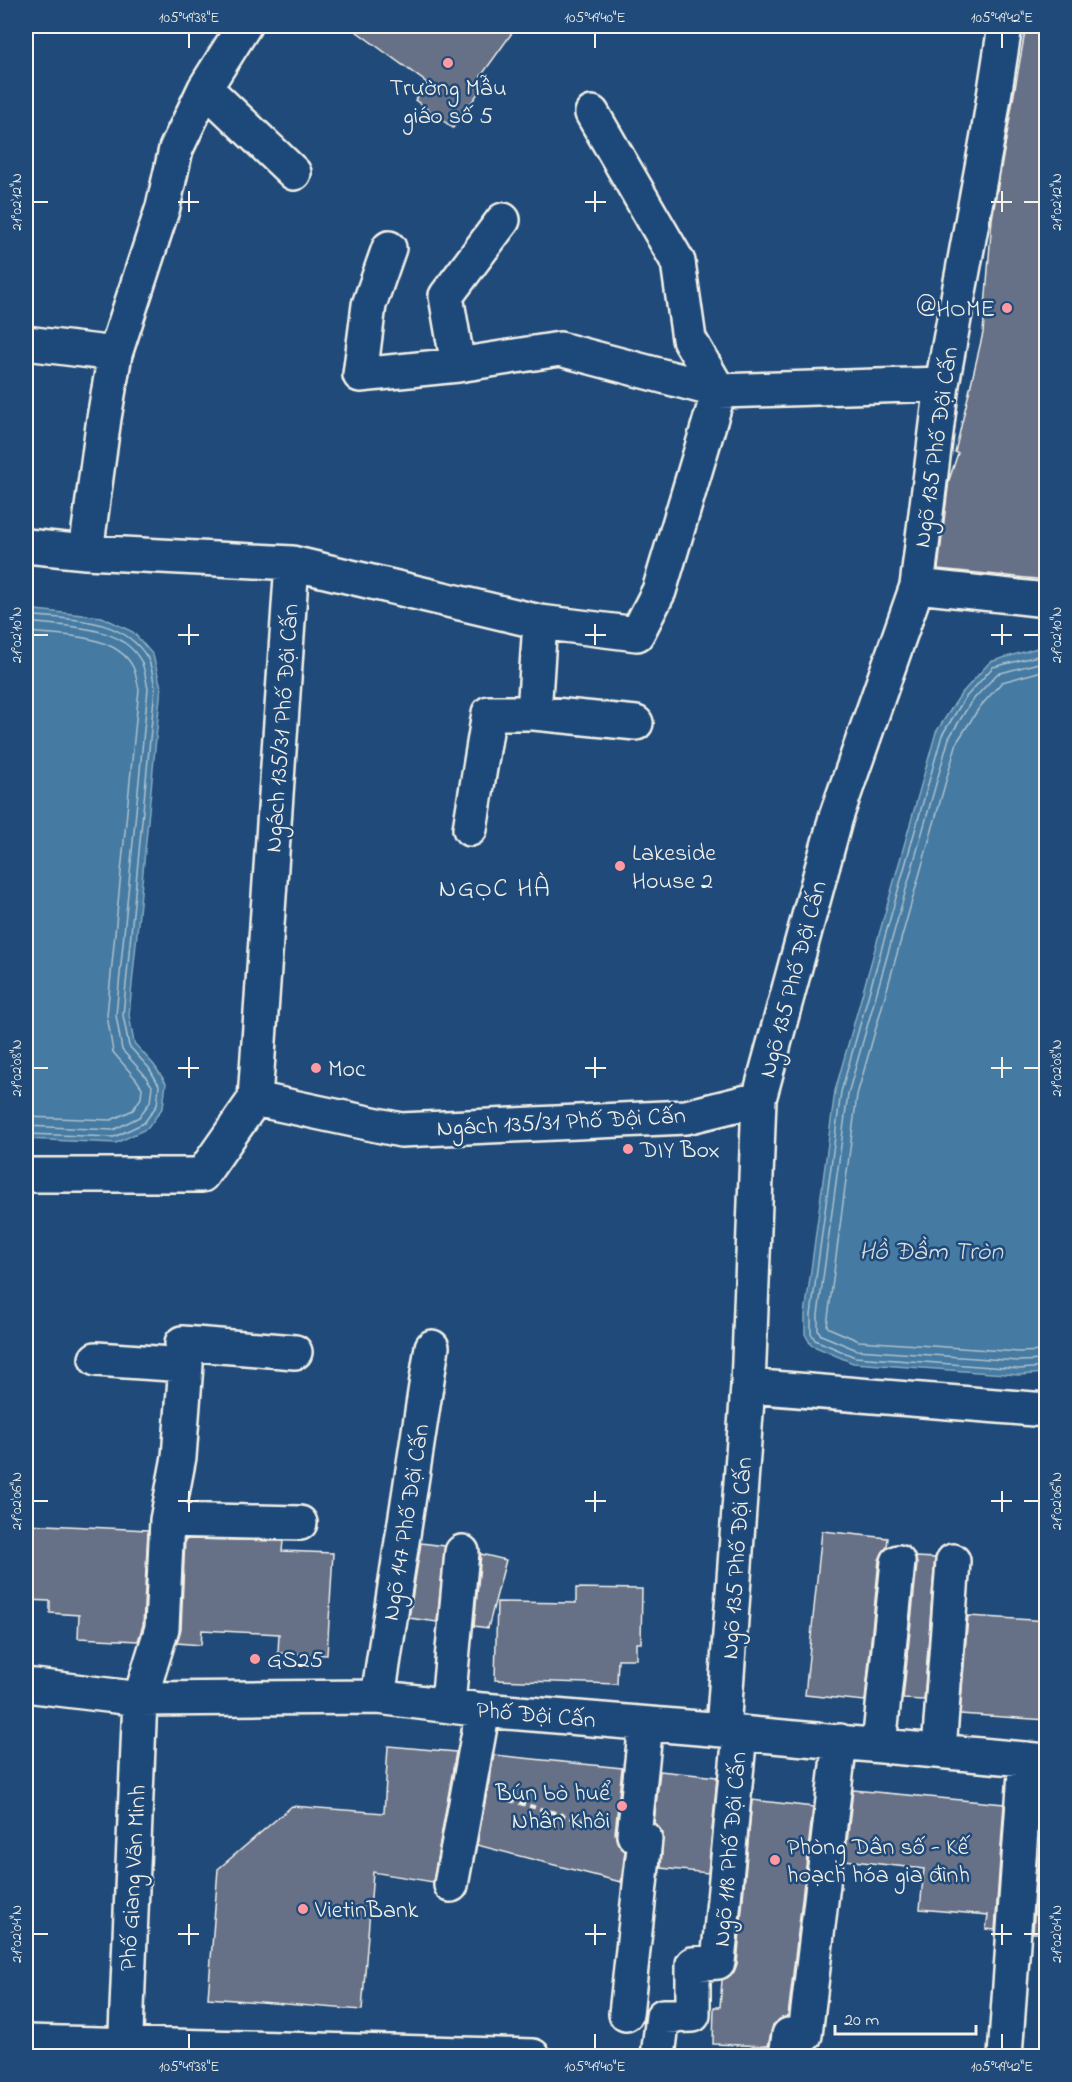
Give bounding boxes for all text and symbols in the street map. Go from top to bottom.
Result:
text: 105°49'38"E [159,7,219,29]
text: 105°49'40"E [564,7,626,29]
text: 105°49'42"E [971,7,1033,29]
marker: Trường Mẫu giáo số 5 [441,56,455,70]
place label: Trường Mẫu giáo số 5 [389,72,507,135]
text: 21°02'12"N [6,173,28,231]
text: 21°02'12"N [1046,173,1068,231]
place label: @HOME [917,293,995,328]
marker: @HOME [1000,301,1014,315]
street label: Ngõ 135 Phố Đội Cấn [906,345,969,550]
street label: Ngách 135/31 Phố Đội Cấn [257,603,310,854]
text: 21°02'10"N [6,607,28,663]
text: 21°02'10"N [1046,607,1068,663]
place label: Lakeside House 2 [632,837,716,900]
marker: Lakeside House 2 [613,859,627,873]
district label: NGỌC HÀ [439,871,551,909]
street label: Ngõ 135 Phố Đội Cấn [751,877,838,1082]
text: 21°02'08"N [6,1039,28,1097]
text: 21°02'08"N [1046,1039,1068,1097]
place label: Moc [328,1053,366,1088]
marker: Moc [309,1061,323,1075]
street label: Ngách 135/31 Phố Đội Cấn [436,1099,687,1147]
place label: DIY Box [639,1134,720,1169]
marker: DIY Box [621,1142,635,1156]
water label: Hồ Đầm Tròn [859,1234,1004,1272]
street label: Ngõ 147 Phố Đội Cấn [375,1421,440,1623]
street label: Ngõ 135 Phố Đội Cấn [714,1456,763,1660]
text: 21°02'06"N [6,1472,28,1530]
text: 21°02'06"N [1046,1472,1068,1530]
place label: GS25 [267,1644,323,1679]
marker: GS25 [248,1652,262,1666]
street label: Phố Đội Cấn [475,1694,597,1739]
street label: Ngõ 118 Phố Đội Cấn [706,1750,757,1948]
place label: Bún bò huể Nhân Khôi [494,1777,611,1840]
street label: Phố Giang Văn Minh [112,1784,157,1972]
marker: Bún bò huể Nhân Khôi [615,1799,629,1813]
place label: Phòng Dân số - Kế hoạch hóa gia đình [787,1831,971,1894]
marker: Phòng Dân số - Kế hoạch hóa gia đình [768,1853,782,1867]
place label: VietinBank [314,1894,419,1929]
marker: VietinBank [296,1902,310,1916]
text: 21°02'04"N [6,1905,28,1963]
text: 21°02'04"N [1046,1905,1068,1963]
scale bar [835,1998,976,2036]
text: 20 m [844,2008,879,2034]
text: 105°49'38"E [159,2056,219,2078]
text: 105°49'40"E [564,2056,626,2078]
text: 105°49'42"E [971,2056,1033,2078]

